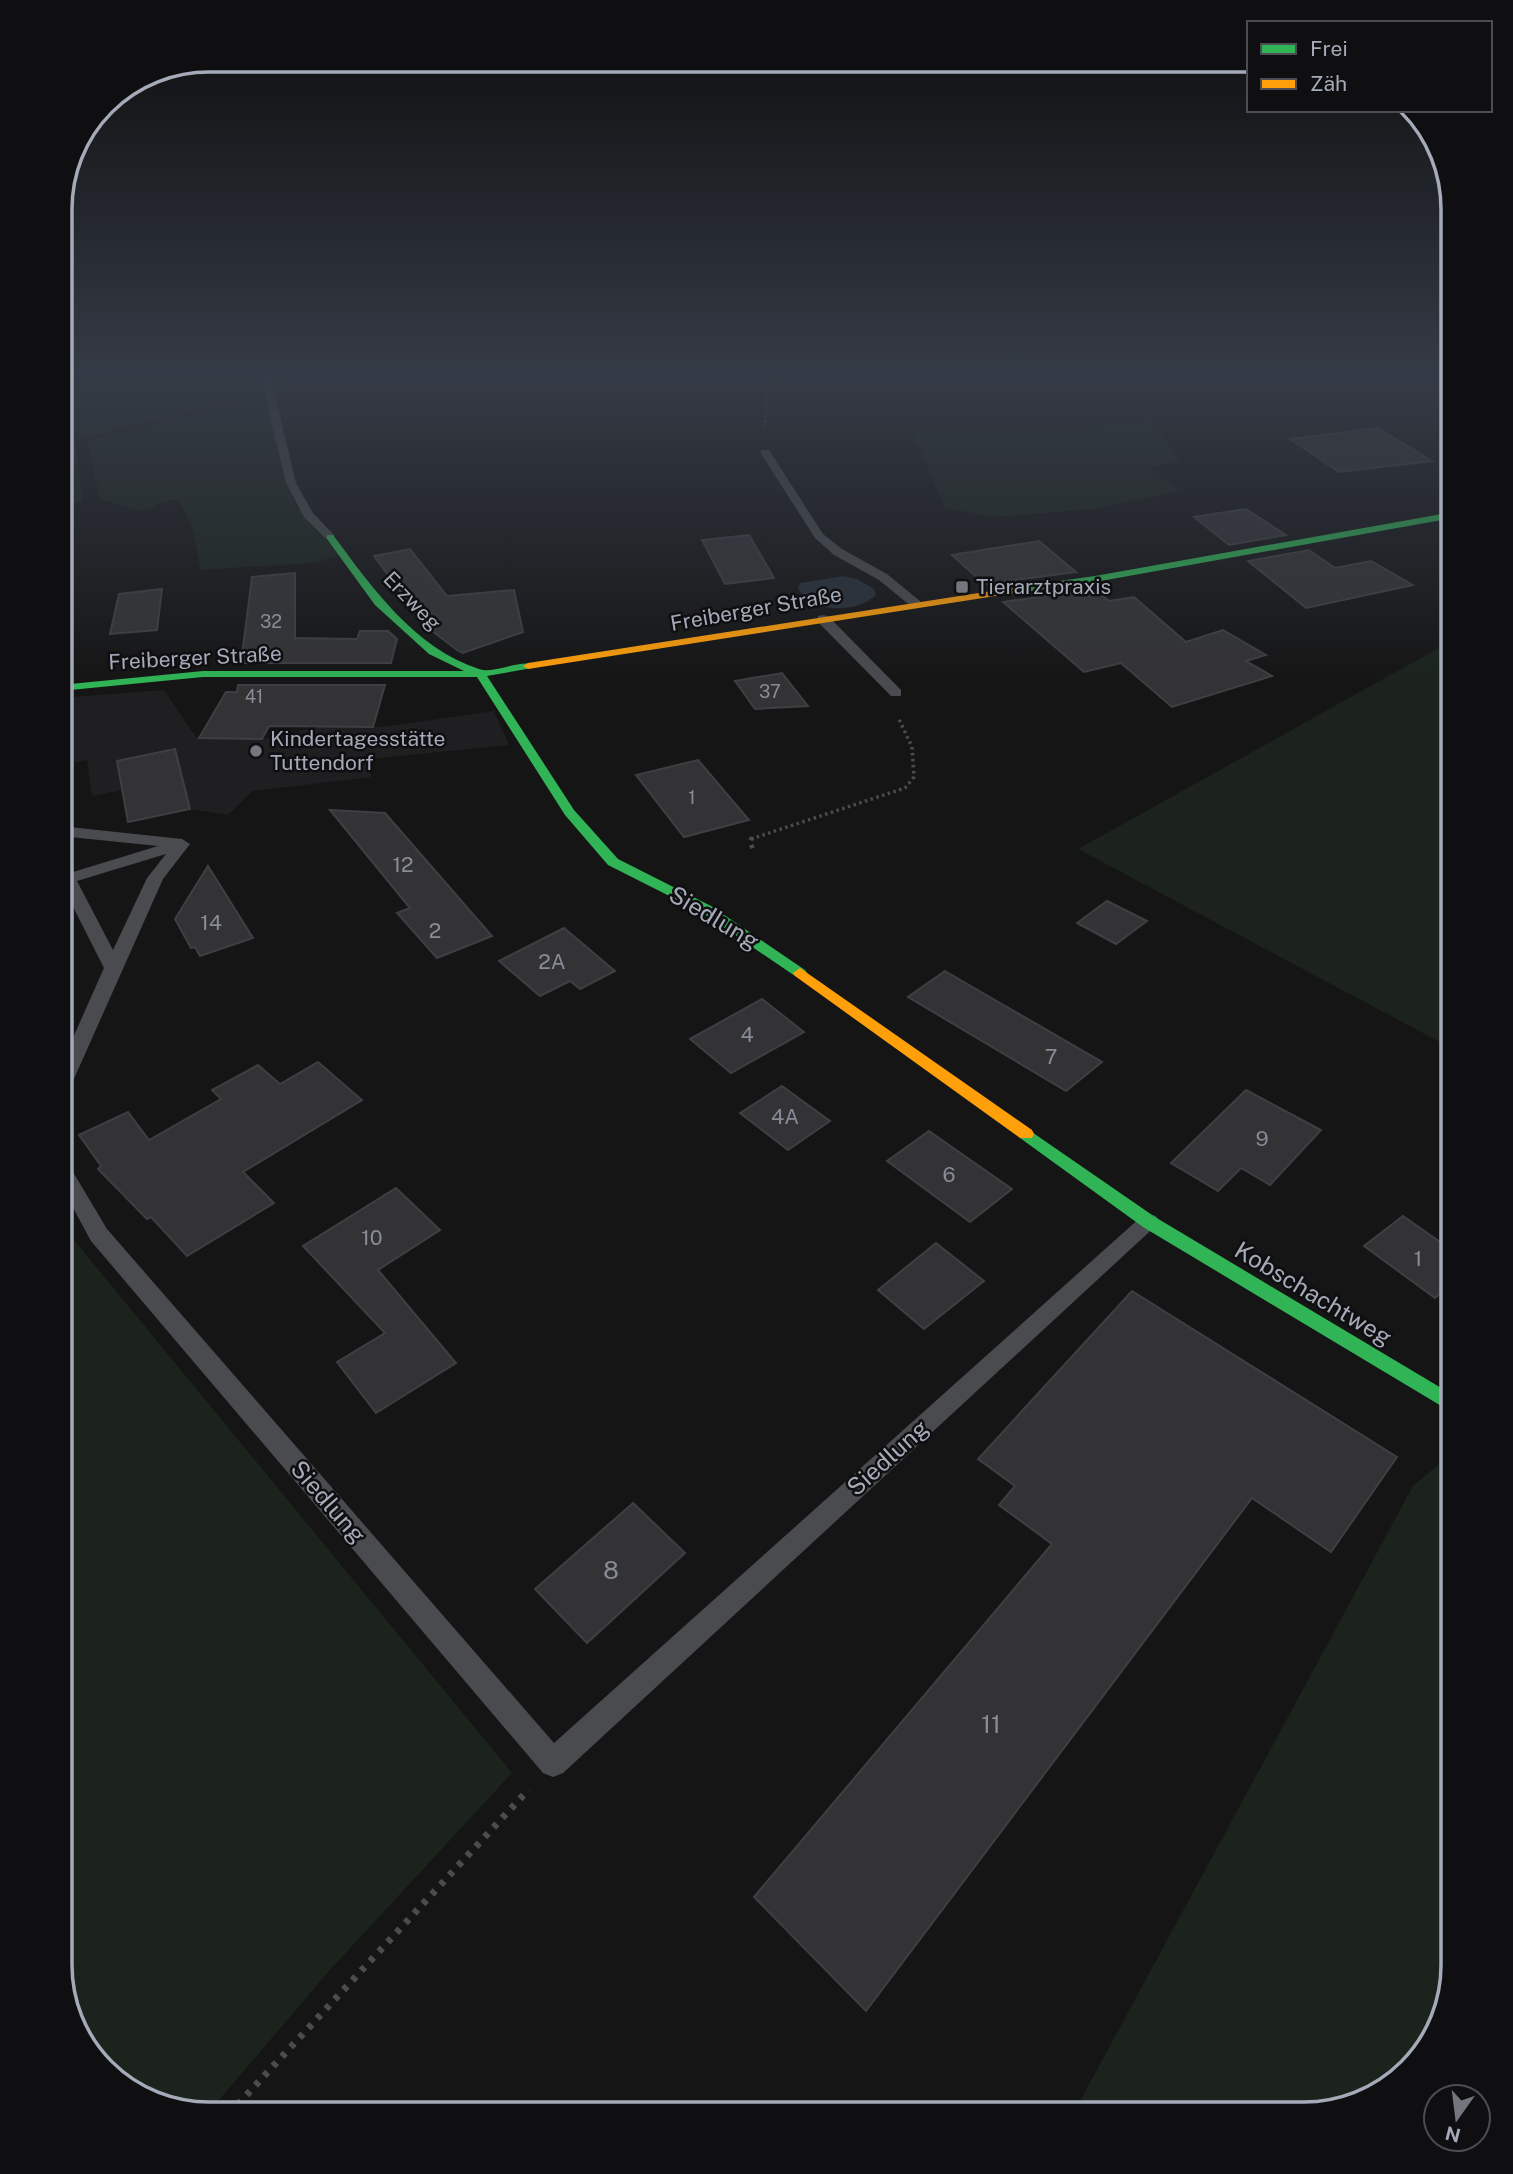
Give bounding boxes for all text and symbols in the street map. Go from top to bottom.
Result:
legend [1247,21,1492,112]
text: Frei [1310,36,1348,61]
text: Zäh [1310,71,1347,96]
street label: Erzweg [378,566,446,635]
place label: Tierarztpraxis [976,574,1111,599]
marker: Tierarztpraxis [954,579,970,595]
street label: Freiberger Straße [668,581,844,636]
house number: 32 [260,611,282,632]
street label: Freiberger Straße [108,640,282,675]
house number: 37 [759,681,781,702]
house number: 41 [245,686,263,707]
place label: Kindertagesstätte Tuttendorf [270,726,446,775]
marker: Kindertagesstätte Tuttendorf [248,743,264,759]
house number: 1 [688,787,696,808]
house number: 12 [392,852,414,877]
street label: Siedlung [665,879,765,955]
house number: 14 [200,910,222,935]
house number: 2 [429,918,441,943]
house number: 2A [538,949,566,974]
house number: 4 [740,1022,754,1047]
house number: 7 [1045,1044,1057,1069]
house number: 4A [771,1104,799,1129]
house number: 9 [1255,1126,1269,1151]
house number: 6 [942,1162,956,1187]
house number: 10 [361,1225,383,1250]
street label: Kobschachtweg [1230,1235,1397,1351]
house number: 1 [1414,1246,1422,1271]
street label: Siedlung [841,1413,934,1501]
street label: Siedlung [285,1454,372,1548]
house number: 8 [603,1556,619,1584]
house number: 11 [981,1710,1001,1738]
north arrow [1422,2083,1492,2153]
text: N [1443,2122,1463,2147]

